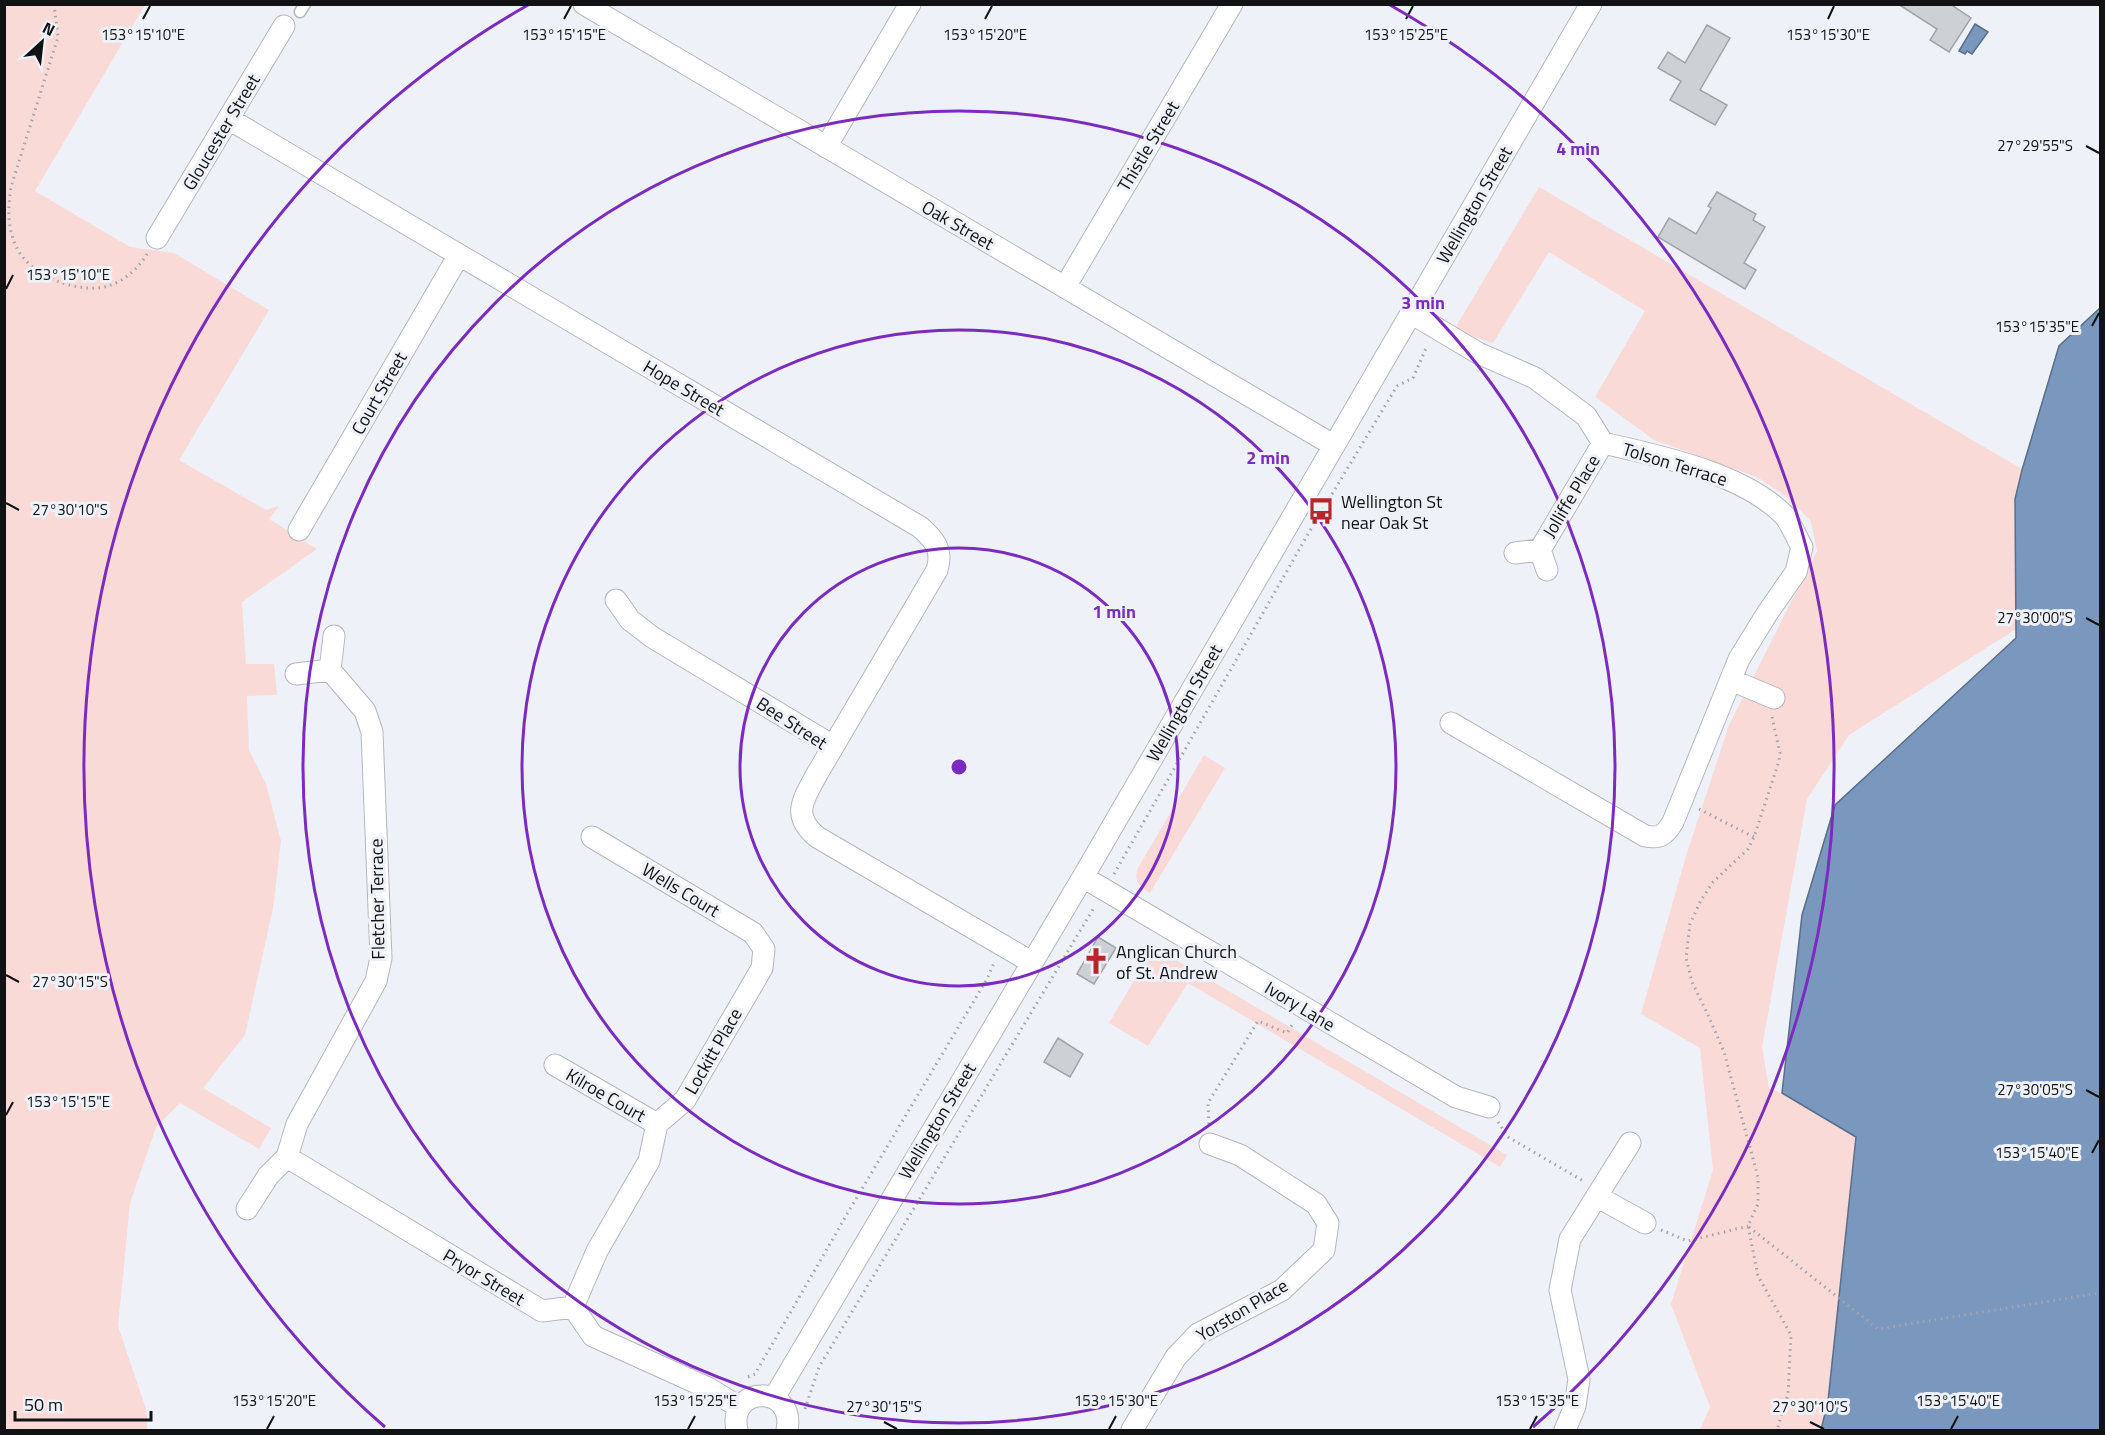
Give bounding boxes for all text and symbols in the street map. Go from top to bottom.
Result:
north arrow [12,12,72,72]
text: N [38,15,59,42]
text: 153°15'10"E [101,23,185,46]
text: 153°15'15"E [522,23,606,46]
text: 153°15'20"E [943,23,1027,46]
text: 153°15'25"E [1364,23,1448,46]
text: 153°15'30"E [1786,23,1870,46]
street label: Gloucester Street [176,68,267,195]
street label: Thistle Street [1110,95,1186,196]
text: 27°29'55"S [1997,134,2073,157]
text: 4 min [1556,135,1600,162]
street label: Wellington Street [1429,141,1519,269]
street label: Oak Street [917,193,1000,257]
text: 153°15'10"E [26,263,110,286]
text: 3 min [1401,289,1445,316]
text: 153°15'35"E [1995,315,2079,338]
street label: Court Street [344,346,414,439]
street label: Hope Street [638,353,730,423]
street label: Tolson Terrace [1619,435,1731,493]
text: 2 min [1246,444,1290,471]
street label: Jolliffe Place [1536,449,1606,543]
place label: Wellington St near Oak St [1341,488,1443,536]
bus stop icon: Wellington St near Oak St [1306,496,1336,526]
text: 27°30'10"S [32,498,108,521]
text: 1 min [1092,598,1136,625]
text: 27°30'00"S [1997,606,2073,629]
street label: Wellington Street [1139,639,1229,767]
street label: Bee Street [751,690,833,756]
centre of rings [949,757,969,777]
street label: Fletcher Terrace [362,838,392,960]
street label: Wells Court [637,856,726,924]
place label: Anglican Church of St. Andrew [1116,938,1237,986]
church icon: Anglican Church of St. Andrew [1081,946,1111,976]
text: 27°30'15"S [32,970,108,993]
street label: Ivory Lane [1260,974,1340,1038]
street label: Lockitt Place [677,1003,749,1099]
street label: Wellington Street [892,1057,983,1184]
street label: Kilroe Court [561,1061,652,1129]
text: 27°30'05"S [1997,1078,2073,1101]
text: 153°15'15"E [26,1090,110,1113]
text: 153°15'40"E [1995,1141,2079,1164]
street label: Pryor Street [438,1242,531,1312]
street label: Yorston Place [1191,1272,1293,1348]
scale bar [15,1384,152,1422]
text: 153°15'20"E [232,1389,316,1412]
text: 153°15'25"E [653,1389,737,1412]
text: 153°15'30"E [1074,1389,1158,1412]
text: 153°15'35"E [1495,1389,1579,1412]
text: 153°15'40"E [1916,1389,2000,1412]
text: 50 m [24,1391,63,1418]
text: 27°30'15"S [846,1395,922,1418]
text: 27°30'10"S [1772,1395,1848,1418]

